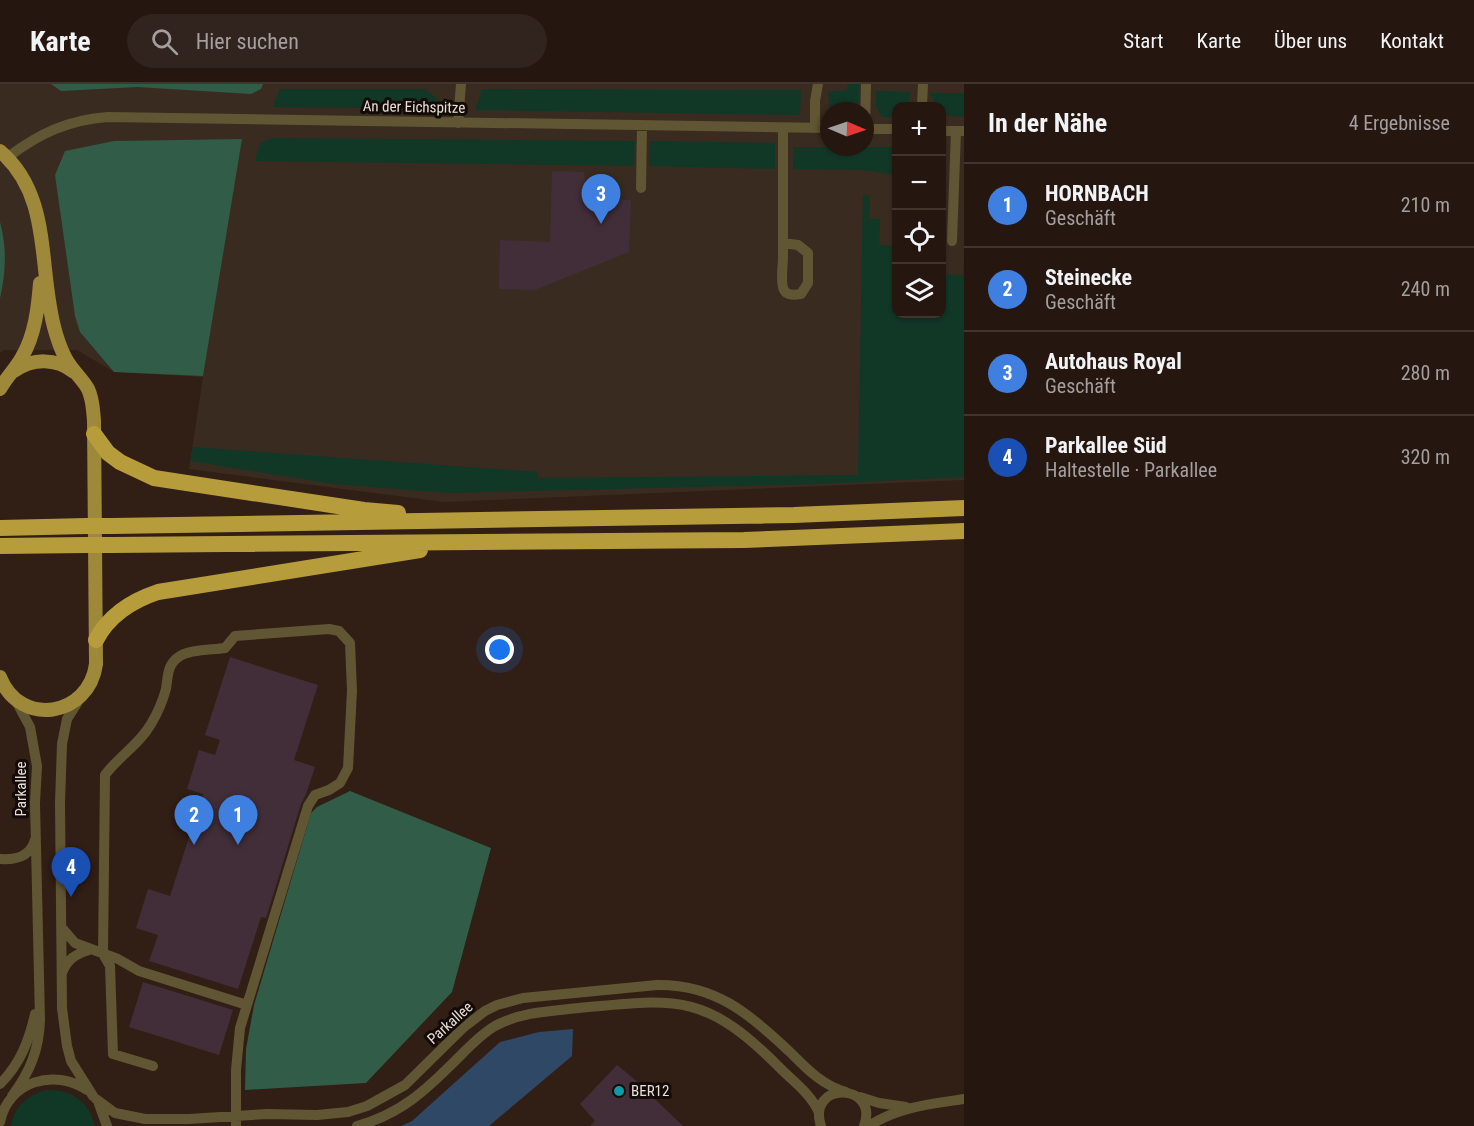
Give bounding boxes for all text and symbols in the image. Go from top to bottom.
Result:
search box [127,14,547,68]
text: Karte [30,25,91,58]
icon: search [148,25,181,58]
text: Hier suchen [196,29,299,54]
text: Start [1123,29,1164,53]
text: Karte [1197,29,1241,53]
text: Über uns [1274,29,1347,53]
text: Kontakt [1380,29,1444,53]
street label: An der Eichspitze [363,97,465,117]
north arrow [820,102,874,156]
map controls [892,102,946,318]
button: + [892,102,946,156]
text: In der Nähe [988,108,1107,138]
text: 4 Ergebnisse [1349,111,1450,135]
button: − [892,156,946,210]
pin: 3 [582,174,620,224]
text: HORNBACH [1045,181,1149,206]
text: 1 [1002,193,1013,217]
text: 210 m [1401,193,1450,217]
text: Geschäft [1045,206,1116,230]
button: locate [892,210,946,264]
button: layers [892,264,946,318]
text: Steinecke [1045,265,1132,290]
text: 2 [1002,277,1013,301]
text: 240 m [1401,277,1450,301]
text: Geschäft [1045,290,1116,314]
text: Autohaus Royal [1045,349,1182,374]
text: 3 [1002,361,1013,385]
text: 280 m [1401,361,1450,385]
text: Geschäft [1045,374,1116,398]
text: Parkallee Süd [1045,433,1167,458]
text: 4 [1002,445,1013,469]
text: 320 m [1401,445,1450,469]
text: Haltestelle · Parkallee [1045,458,1217,482]
your location [485,635,514,664]
street label: Parkallee [12,762,30,816]
pin: 2 [174,796,214,845]
pin: 1 [218,796,258,845]
pin: 4 [52,848,90,897]
street label: Parkallee [424,998,476,1048]
place label: BER12 [631,1082,669,1100]
marker: BER12 [612,1084,626,1098]

